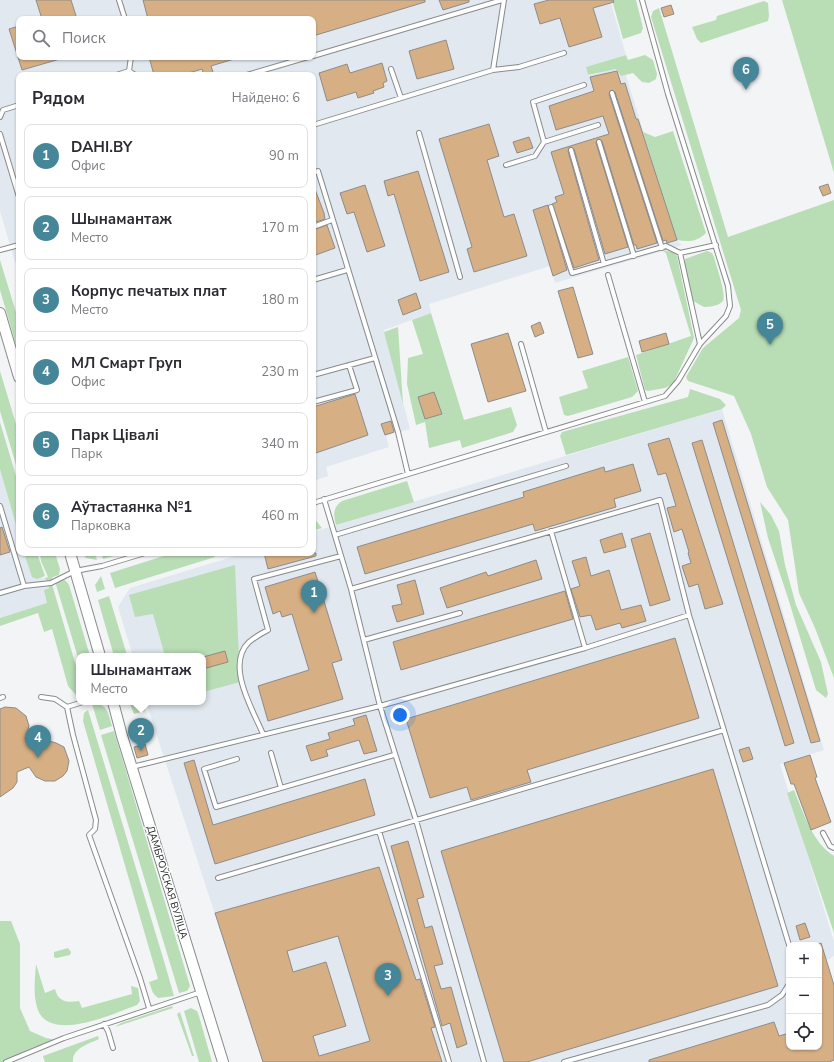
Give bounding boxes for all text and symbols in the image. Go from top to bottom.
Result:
search box [16,16,316,60]
icon: search [30,27,52,49]
text: Поиск [62,28,106,48]
pin: 6 [733,57,759,90]
text: Рядом [32,87,85,110]
text: Найдено: 6 [232,89,300,107]
text: DAHI.BY [71,137,132,157]
text: 1 [42,147,50,165]
text: 90 m [269,147,299,165]
text: Офис [71,157,105,175]
text: Шынамантаж [71,209,172,229]
text: 2 [42,219,50,237]
text: 170 m [261,219,299,237]
text: Место [71,229,108,247]
text: Корпус печатых плат [71,281,227,301]
text: 3 [42,291,50,309]
text: 180 m [261,291,299,309]
text: Место [71,301,108,319]
pin: 5 [757,312,783,345]
text: МЛ Смарт Груп [71,353,182,373]
text: 4 [42,363,50,381]
text: 230 m [261,363,299,381]
text: Офис [71,373,105,391]
text: Парк Цівалі [71,425,159,445]
text: 5 [42,435,50,453]
text: 340 m [261,435,299,453]
text: Парк [71,445,102,463]
text: Аўтастаянка №1 [71,497,192,517]
text: 6 [42,507,50,525]
text: 460 m [261,507,299,525]
text: Парковка [71,517,131,535]
pin: 1 [301,580,327,613]
popup [76,653,206,705]
text: Шынамантаж [91,660,191,680]
text: Место [91,680,128,698]
your location [390,705,410,725]
pin: 2 [128,718,154,751]
pin: 4 [25,725,51,758]
street label: ДАМБРОЎСКАЯ ВУЛІЦА [143,824,191,941]
map controls [786,942,822,1050]
button: + [786,942,822,978]
pin: 3 [375,963,401,996]
button: − [786,978,822,1014]
button: locate [786,1014,822,1050]

